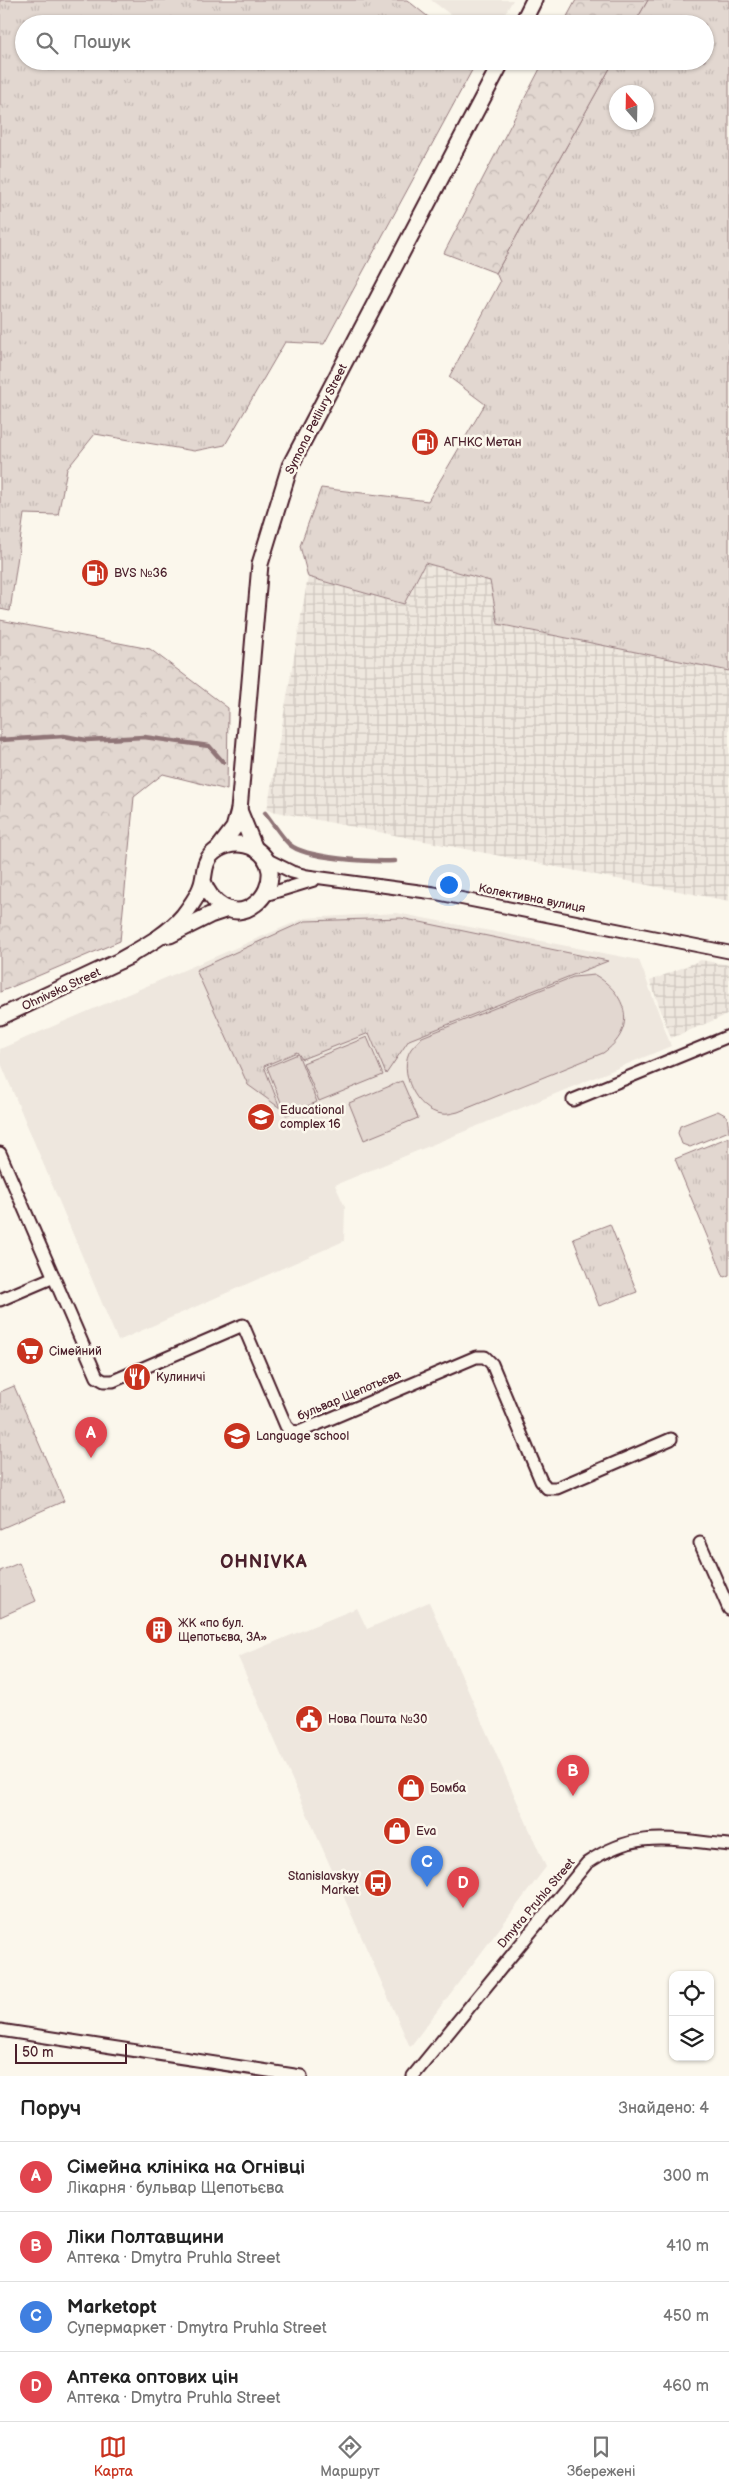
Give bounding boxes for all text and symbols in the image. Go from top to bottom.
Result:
search box [15,15,714,70]
icon: search [33,29,61,57]
text: Пошук [73,31,131,54]
north arrow [609,85,654,130]
street label: Symona Petliury Street [282,361,351,477]
fuel station icon: АГНКС Метан [410,427,440,457]
place label: АГНКС Метан [443,435,522,450]
fuel station icon: BVS №36 [80,558,110,588]
place label: BVS №36 [114,566,167,581]
your location [436,872,462,898]
street label: Колективна вулиця [477,881,587,916]
street label: Ohnivska Street [19,965,103,1014]
school or university icon: Educational complex 16 [246,1102,276,1132]
place label: Educational complex 16 [280,1103,344,1132]
supermarket icon: Сімейний [15,1336,45,1366]
place label: Сімейний [49,1344,102,1359]
restaurant icon: Кулиничі [122,1362,152,1392]
street label: бульвар Щепотьєва [295,1367,403,1424]
place label: Кулиничі [156,1370,205,1385]
pin: A [75,1417,107,1458]
school or university icon: Language school [222,1421,252,1451]
place label: Language school [256,1429,349,1444]
district label: OHNIVKA [220,1552,308,1573]
building icon: ЖК «по бул. Щепотьєва, 3А» [144,1615,174,1645]
place label: ЖК «по бул. Щепотьєва, 3А» [178,1616,268,1645]
public building icon: Нова Пошта №30 [294,1704,324,1734]
place label: Нова Пошта №30 [328,1712,427,1727]
pin: B [557,1755,589,1796]
shop icon: Бомба [396,1773,426,1803]
place label: Бомба [430,1781,466,1796]
shop icon: Eva [382,1816,412,1846]
place label: Eva [416,1824,437,1839]
pin: C [411,1846,443,1887]
street label: Dmytra Pruhla Street [494,1855,578,1951]
pin: D [447,1867,479,1908]
bus stop icon: Stanislavskyy Market [363,1868,393,1898]
place label: Stanislavskyy Market [288,1869,360,1898]
map controls [669,1971,714,2061]
button: locate [669,1971,714,2016]
button: layers [669,2016,714,2061]
scale bar [15,2041,128,2064]
text: 50 m [22,2044,54,2061]
text: Поруч [20,2096,81,2121]
text: Знайдено: 4 [619,2099,709,2118]
text: Сімейна клініка на Огнівці [67,2156,305,2179]
text: A [31,2167,41,2186]
text: 300 m [663,2167,709,2186]
text: Лікарня · бульвар Щепотьєва [67,2179,284,2198]
text: Ліки Полтавщини [67,2226,224,2249]
text: B [30,2237,42,2256]
text: 410 m [666,2237,709,2256]
text: Аптека · Dmytra Pruhla Street [67,2249,280,2268]
text: Marketopt [67,2296,157,2319]
text: C [30,2307,42,2326]
text: 450 m [663,2307,709,2326]
text: Супермаркет · Dmytra Pruhla Street [67,2319,327,2338]
text: Аптека оптових цін [67,2366,239,2389]
text: D [30,2377,42,2396]
text: 460 m [663,2377,709,2396]
text: Аптека · Dmytra Pruhla Street [67,2389,280,2408]
tab: Карта [94,2433,133,2480]
tab: Маршрут [320,2433,380,2480]
tab: Збережені [567,2433,635,2480]

